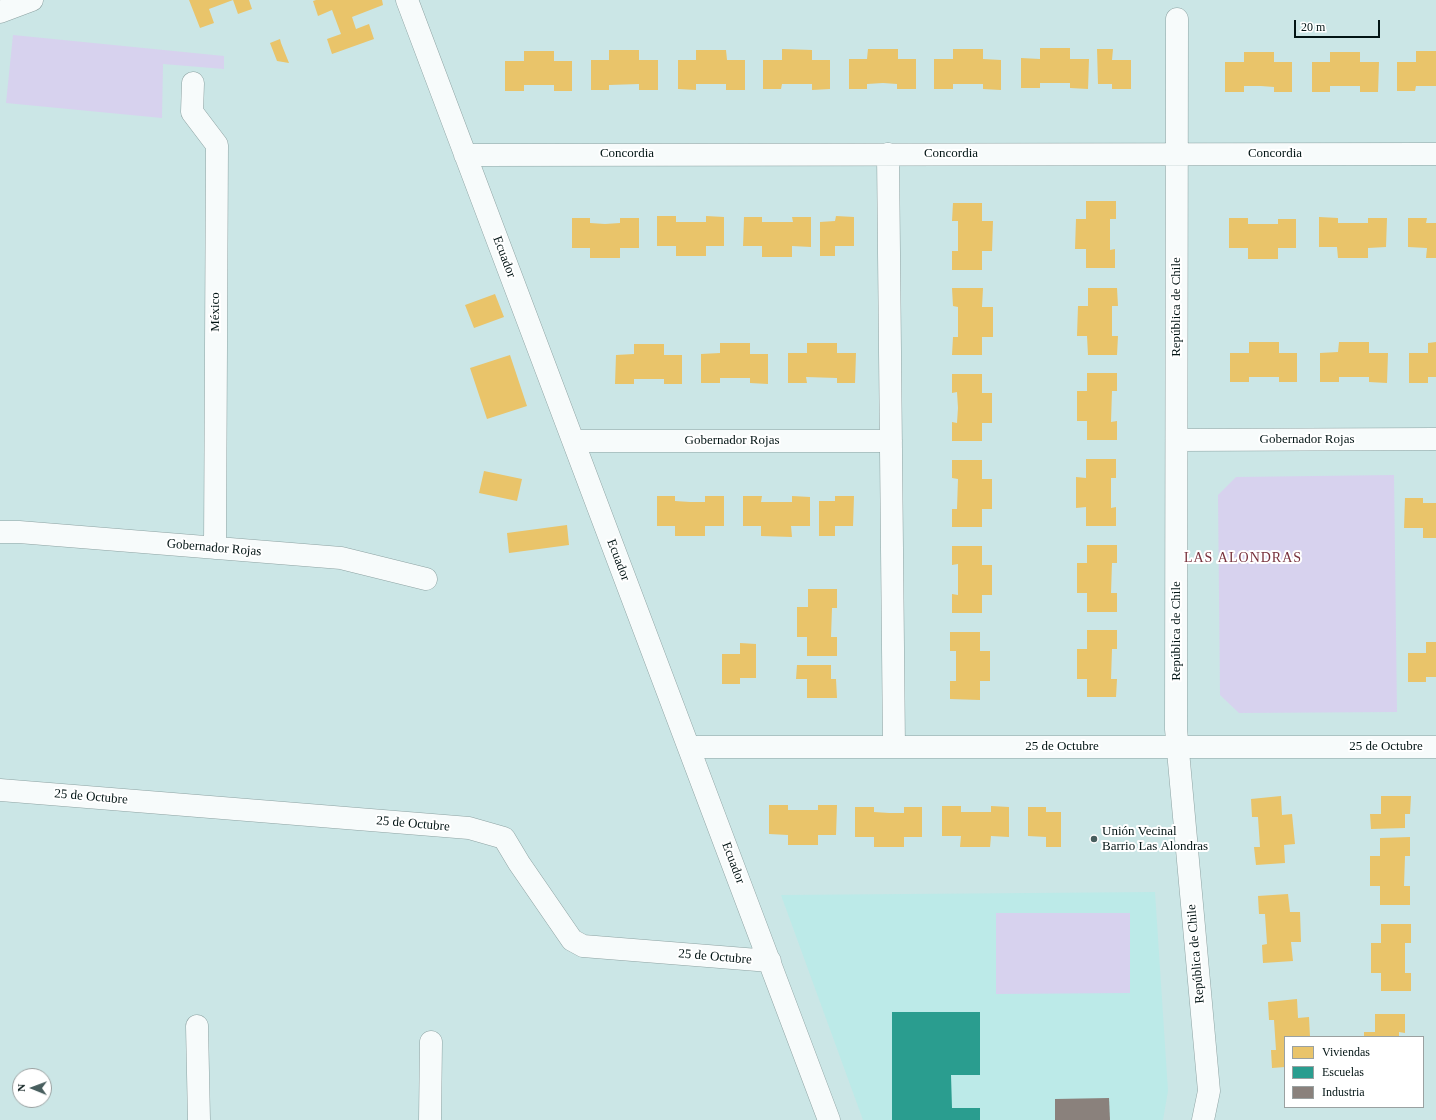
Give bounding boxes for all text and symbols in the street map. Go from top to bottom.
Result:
scale bar [1296,12,1382,38]
text: 20 m [1301,20,1325,34]
street label: Concordia [600,146,654,162]
street label: Concordia [924,146,978,162]
street label: Concordia [1248,146,1302,162]
street label: Ecuador [489,234,519,280]
street label: República de Chile [1169,257,1185,357]
street label: México [208,292,224,332]
street label: Gobernador Rojas [1260,432,1354,448]
street label: Gobernador Rojas [685,433,779,449]
street label: Gobernador Rojas [166,536,262,560]
street label: Ecuador [603,537,633,583]
district label: LAS ALONDRAS [1184,550,1302,566]
street label: República de Chile [1169,581,1185,681]
street label: 25 de Octubre [1025,739,1099,755]
street label: 25 de Octubre [1349,739,1423,755]
street label: 25 de Octubre [54,786,128,808]
street label: 25 de Octubre [376,813,450,835]
place label: Unión Vecinal Barrio Las Alondras [1102,824,1208,855]
marker: Unión Vecinal Barrio Las Alondras [1089,834,1099,844]
street label: Ecuador [718,840,748,886]
street label: República de Chile [1184,904,1208,1004]
street label: 25 de Octubre [678,946,752,968]
legend [1284,1036,1424,1108]
text: Viviendas [1322,1045,1370,1059]
text: Escuelas [1322,1065,1364,1079]
north arrow [12,1068,52,1108]
text: N [15,1084,27,1092]
text: Industria [1322,1085,1365,1099]

